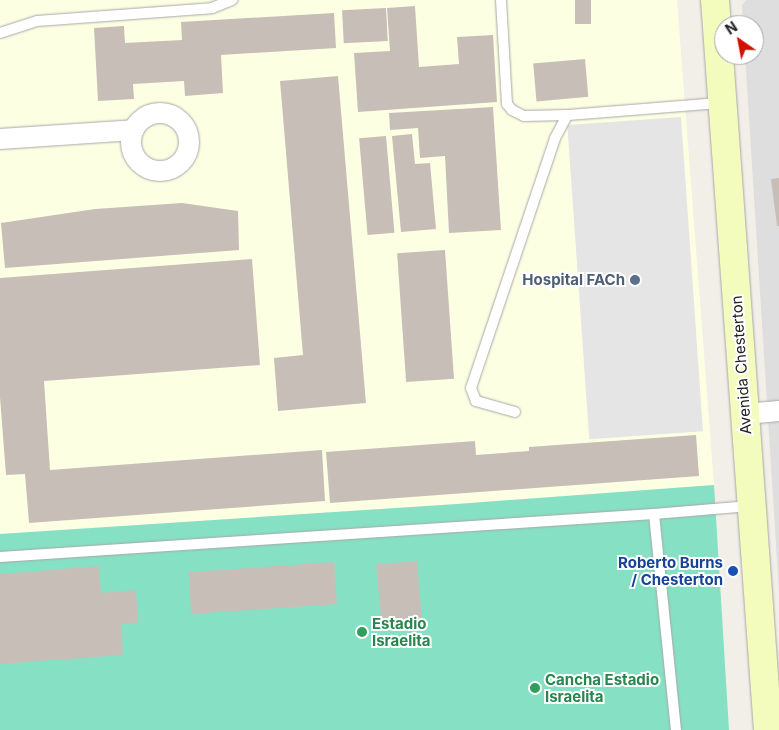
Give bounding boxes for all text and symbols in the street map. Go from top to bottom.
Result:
north arrow [714,15,764,65]
text: N [722,18,740,38]
place label: Hospital FACh [522,271,625,289]
marker: Hospital FACh [629,274,641,286]
street label: Avenida Chesterton [727,295,755,435]
place label: Roberto Burns / Chesterton [618,553,723,588]
marker: Roberto Burns / Chesterton [727,565,739,577]
place label: Estadio Israelita [372,614,431,649]
marker: Estadio Israelita [356,626,368,638]
place label: Cancha Estadio Israelita [545,670,659,705]
marker: Cancha Estadio Israelita [529,682,541,694]

